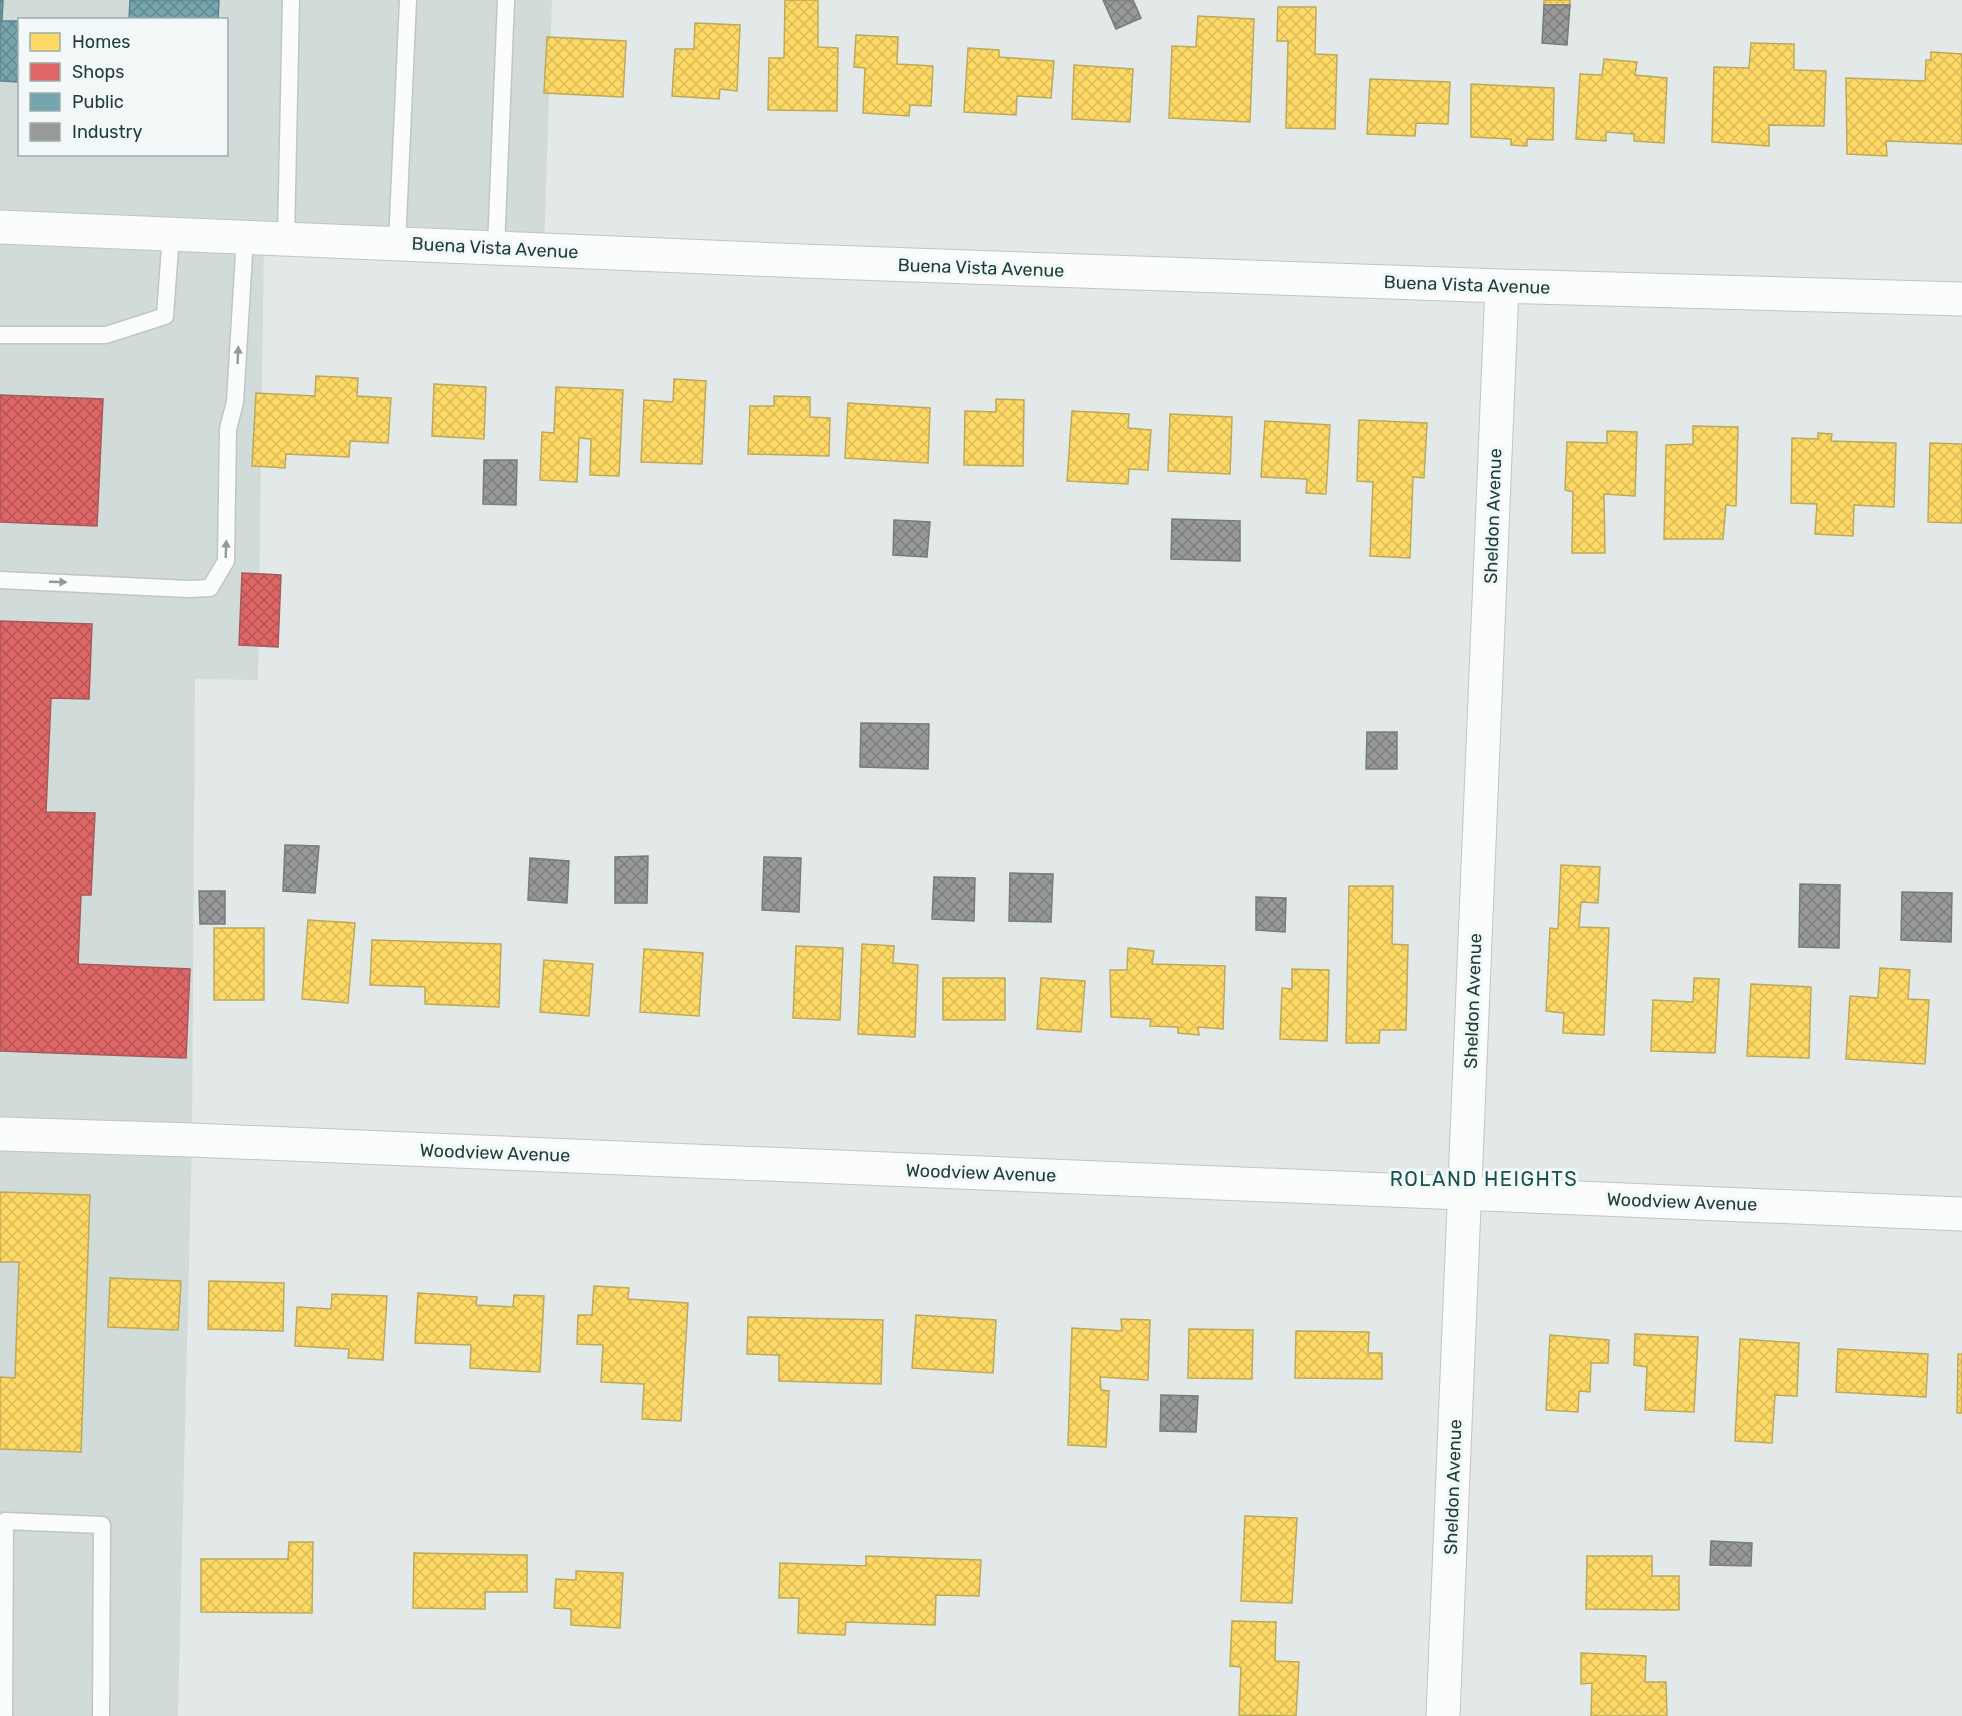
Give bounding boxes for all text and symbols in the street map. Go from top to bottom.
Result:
legend [18,18,228,156]
text: Homes [72,31,130,53]
text: Shops [72,61,124,83]
text: Public [72,91,124,113]
text: Industry [72,121,142,143]
street label: Buena Vista Avenue [411,233,579,263]
street label: Buena Vista Avenue [897,254,1065,282]
street label: Buena Vista Avenue [1383,271,1551,299]
one-way arrow [233,345,242,364]
street label: Sheldon Avenue [1480,448,1506,584]
one-way arrow [221,539,231,558]
one-way arrow [49,578,68,587]
street label: Sheldon Avenue [1460,933,1486,1069]
street label: Woodview Avenue [419,1139,571,1167]
street label: Woodview Avenue [905,1159,1057,1187]
district label: ROLAND HEIGHTS [1390,1167,1578,1191]
street label: Woodview Avenue [1606,1188,1758,1216]
street label: Sheldon Avenue [1440,1419,1466,1555]

